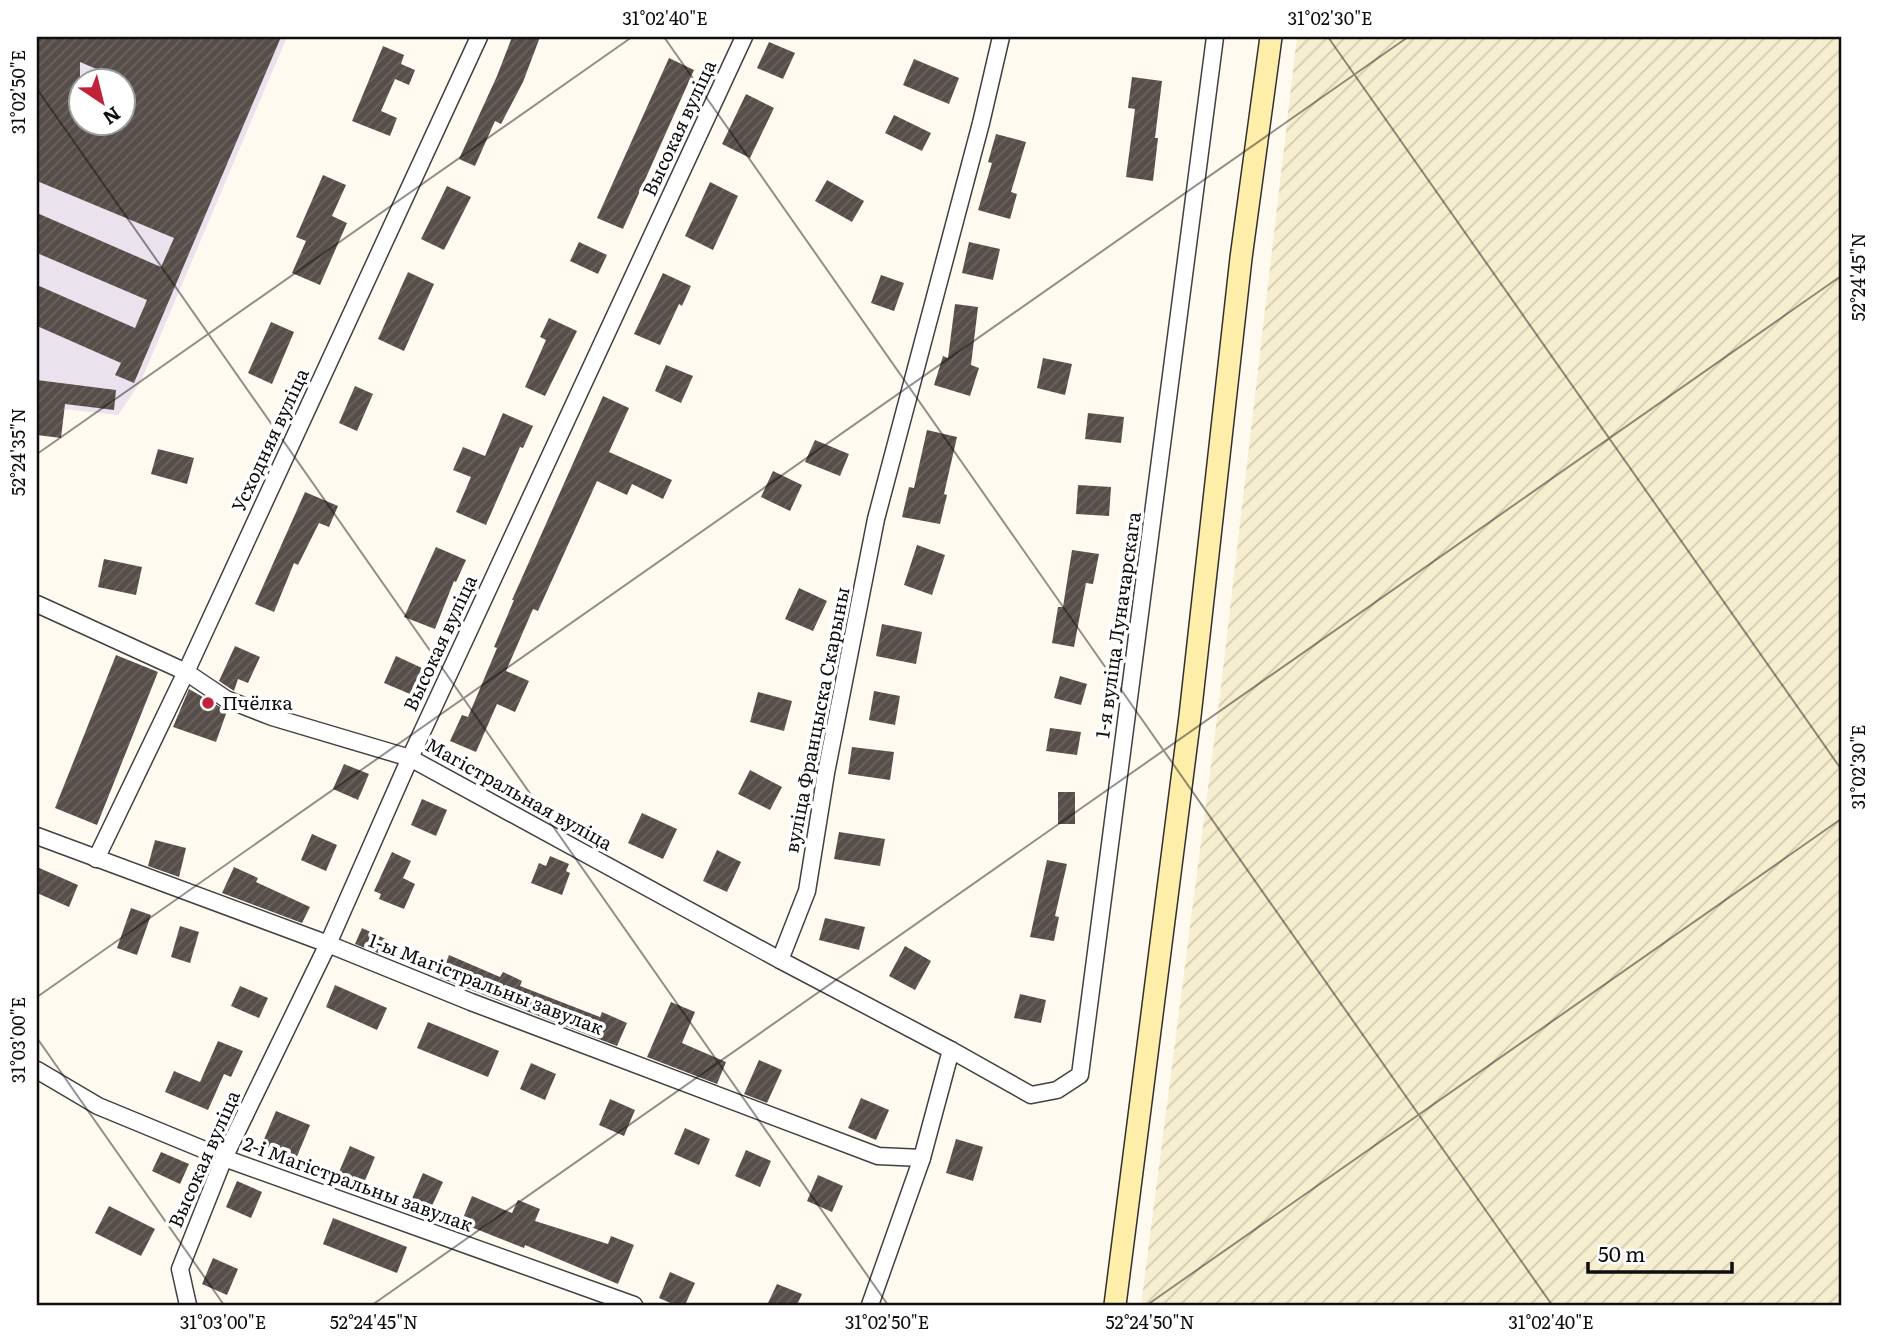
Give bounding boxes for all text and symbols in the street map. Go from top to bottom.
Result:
text: 31°02'40"E [622,4,708,31]
text: 31°02'30"E [1287,4,1373,31]
text: 31°02'50"E [4,50,31,134]
street label: Высокая вуліца [634,54,722,200]
north arrow [66,66,136,136]
text: N [98,101,127,133]
text: 52°24'45"N [1844,233,1871,321]
street label: Усходняя вуліца [224,362,315,516]
text: 52°24'35"N [4,408,31,496]
street label: 1-я вуліца Луначарскага [1087,509,1147,740]
street label: Высокая вуліца [395,569,483,715]
street label: вуліца Францыска Скарыны [776,584,856,855]
place label: Пчёлка [222,688,294,716]
marker: Пчёлка [200,695,216,711]
text: 31°02'30"E [1844,724,1871,810]
street label: Магістральная вуліца [421,730,619,857]
street label: 1-ы Магістральны завулак [365,925,609,1041]
text: 31°03'00"E [4,997,31,1083]
street label: Высокая вуліца [160,1085,246,1232]
street label: 2-і Магістральны завулак [240,1128,478,1238]
scale bar [1588,1230,1731,1274]
text: 50 m [1598,1237,1645,1268]
text: 31°03'00"E [180,1308,266,1335]
text: 52°24'45"N [330,1308,418,1335]
text: 31°02'50"E [845,1308,929,1335]
text: 52°24'50"N [1106,1308,1194,1335]
text: 31°02'40"E [1508,1308,1594,1335]

